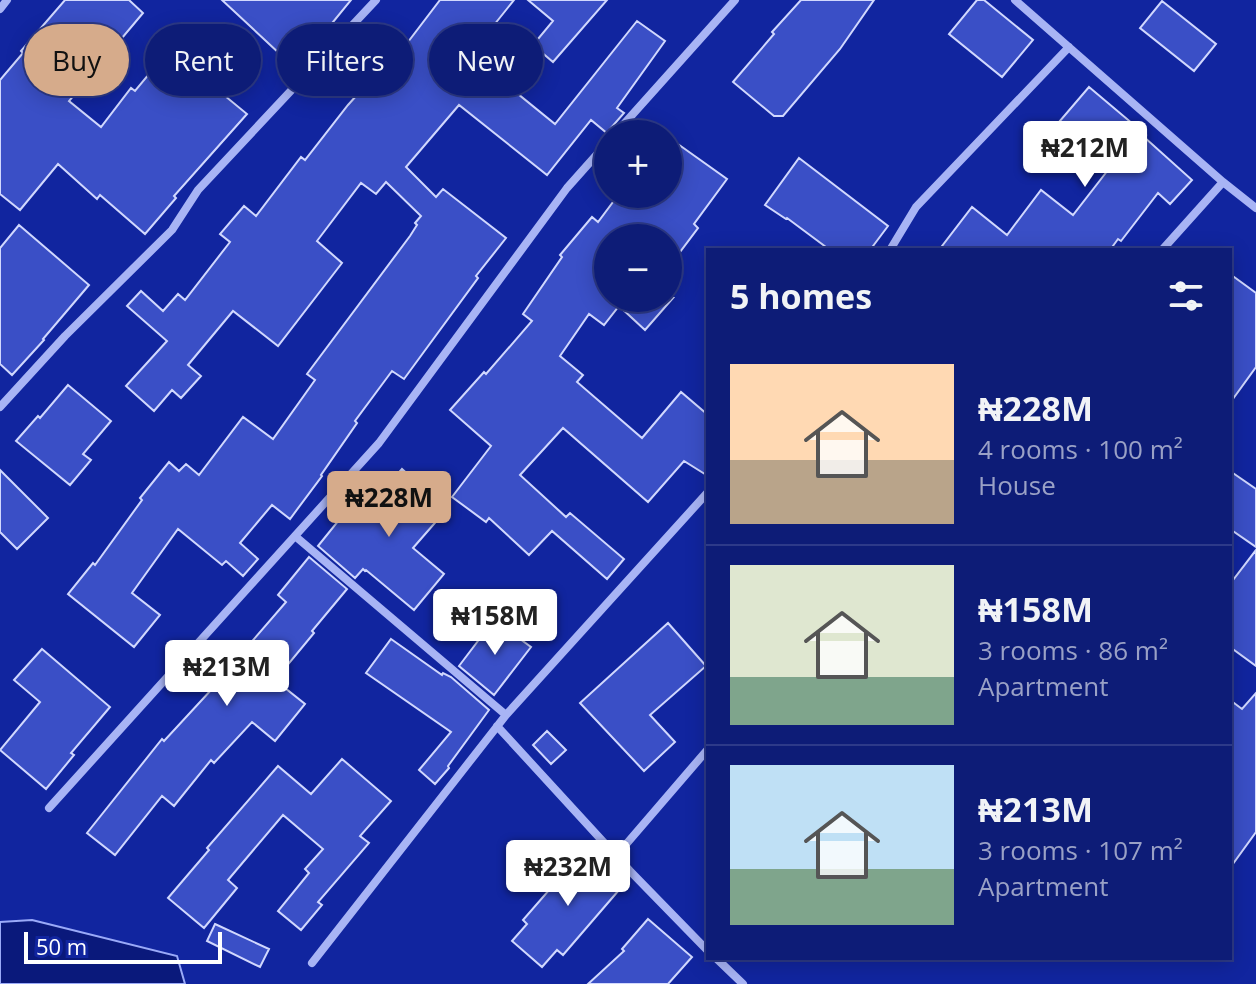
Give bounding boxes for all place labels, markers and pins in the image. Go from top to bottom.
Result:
pin: ₦212M [1029,121,1141,189]
pin: ₦228M [333,471,445,539]
pin: ₦158M [439,589,551,657]
pin: ₦213M [171,640,283,708]
pin: ₦232M [512,840,624,908]

